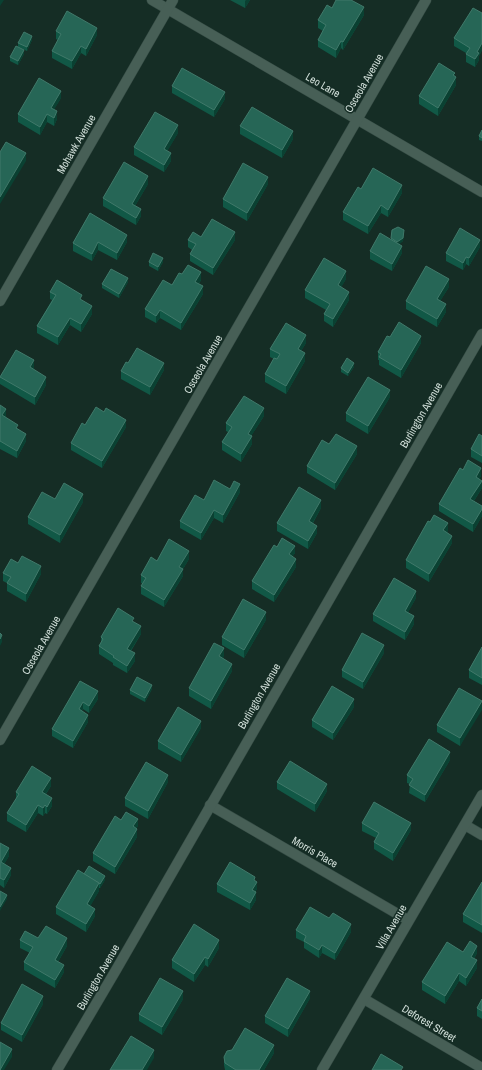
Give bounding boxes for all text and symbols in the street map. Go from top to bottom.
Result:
street label: Osceola Avenue [342,51,386,115]
street label: Leo Lane [303,70,343,100]
street label: Mohawk Avenue [53,112,99,176]
street label: Osceola Avenue [181,332,225,396]
street label: Burlington Avenue [397,380,445,450]
street label: Osceola Avenue [19,613,63,677]
street label: Burlington Avenue [235,661,283,731]
street label: Morris Place [290,833,340,871]
street label: Villa Avenue [372,902,410,952]
street label: Burlington Avenue [74,942,122,1012]
street label: Deforest Street [399,1001,459,1045]

